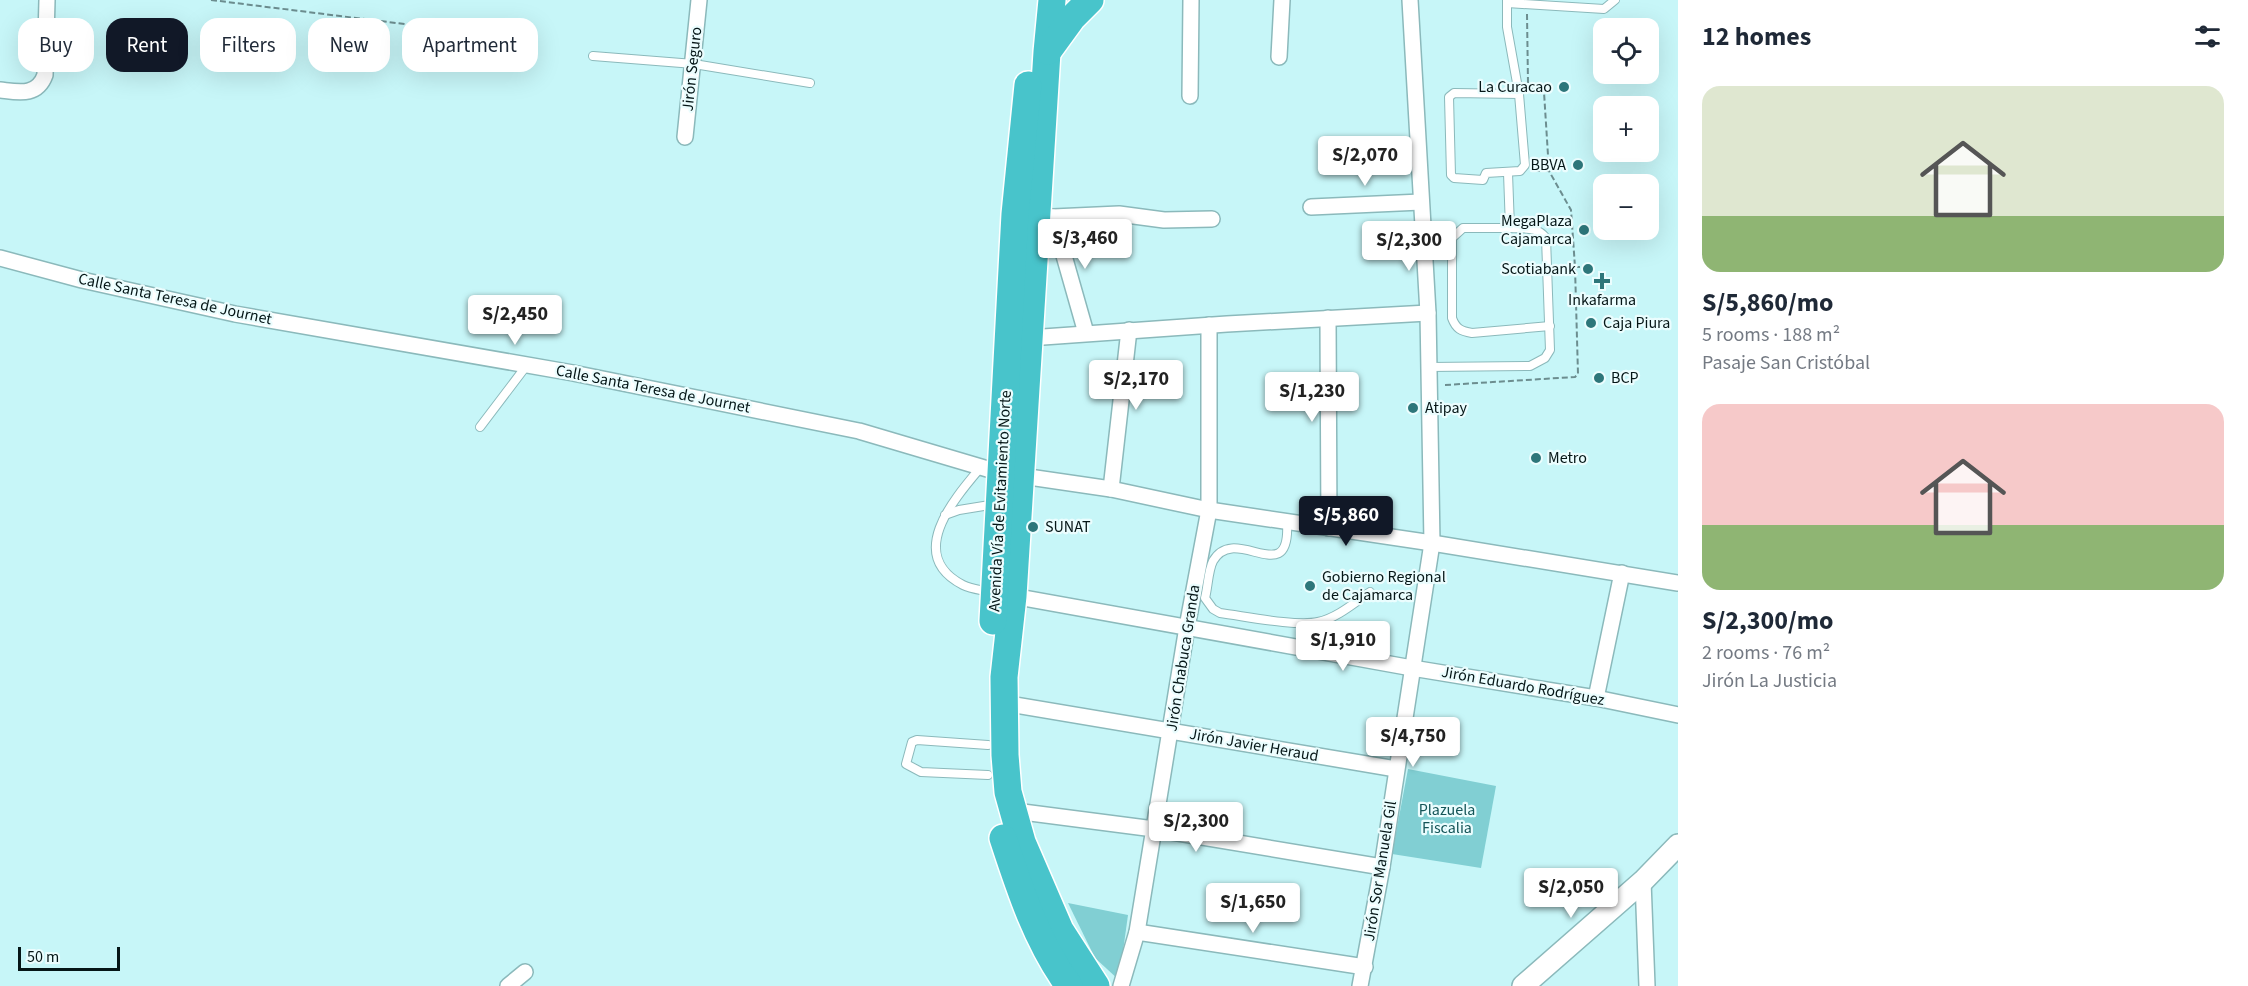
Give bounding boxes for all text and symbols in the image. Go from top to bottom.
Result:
chip: Buy [18,18,94,72]
chip: Rent [106,18,188,72]
chip: Filters [200,18,296,72]
chip: New [308,18,390,72]
chip: Apartment [402,18,538,72]
map controls [1593,18,1659,240]
button: locate [1593,18,1659,84]
text: 12 homes [1702,18,1811,55]
icon: filters [2191,20,2224,53]
street label: Jirón Seguro [677,26,707,112]
place label: La Curacao [1478,76,1552,98]
marker: La Curacao [1557,80,1571,94]
button: + [1593,96,1659,162]
icon: home [1909,125,2017,233]
pin: S/2,070 [1310,136,1420,187]
text: S/2,070 [1332,141,1398,169]
place label: BBVA [1531,154,1566,176]
marker: BBVA [1571,158,1585,172]
button: − [1593,174,1659,240]
place label: MegaPlaza Cajamarca [1501,210,1572,250]
pin: S/3,460 [1030,219,1140,270]
pin: S/2,300 [1354,221,1464,272]
marker: MegaPlaza Cajamarca [1577,223,1591,237]
text: S/3,460 [1052,224,1118,252]
text: S/2,300 [1376,226,1442,254]
place label: Scotiabank [1501,258,1576,280]
marker: Scotiabank [1581,262,1595,276]
street label: Calle Santa Teresa de Journet [76,268,274,330]
marker: Inkafarma [1595,274,1609,288]
text: S/5,860/mo [1702,284,1834,321]
place label: Inkafarma [1568,289,1636,311]
pin: S/2,450 [460,295,570,346]
text: S/2,450 [482,300,548,328]
place label: Caja Piura [1603,312,1670,334]
marker: Caja Piura [1584,316,1598,330]
text: 5 rooms · 188 m² [1702,321,1840,349]
text: Pasaje San Cristóbal [1702,349,1870,377]
street label: Calle Santa Teresa de Journet [554,359,753,419]
pin: S/2,170 [1081,360,1191,411]
text: S/2,170 [1103,365,1169,393]
place label: BCP [1611,367,1639,389]
marker: BCP [1592,371,1606,385]
pin: S/1,230 [1257,372,1367,423]
text: S/1,230 [1279,377,1345,405]
street label: Avenida Vía de Evitamiento Norte [983,390,1017,612]
place label: Atipay [1425,397,1468,419]
marker: Atipay [1406,401,1420,415]
icon: home [1909,443,2017,551]
place label: Metro [1548,447,1587,469]
marker: Metro [1529,451,1543,465]
pin: S/5,860 [1291,496,1401,547]
text: S/5,860 [1313,501,1379,529]
place label: SUNAT [1045,516,1091,538]
marker: SUNAT [1026,520,1040,534]
place label: Gobierno Regional de Cajamarca [1322,566,1446,606]
marker: Gobierno Regional de Cajamarca [1303,579,1317,593]
street label: Jirón Chabuca Granda [1161,583,1205,733]
text: S/2,300/mo [1702,602,1834,639]
pin: S/1,910 [1288,621,1398,672]
text: S/1,910 [1310,626,1376,654]
text: 2 rooms · 76 m² [1702,639,1830,667]
street label: Jirón Eduardo Rodríguez [1440,661,1606,711]
text: Jirón La Justicia [1702,667,1837,695]
pin: S/4,750 [1358,717,1468,768]
text: S/4,750 [1380,722,1446,750]
street label: Jirón Javier Heraud [1188,723,1320,767]
street label: Jirón Sor Manuela Gil [1358,799,1402,943]
park label: Plazuela Fiscalia [1419,799,1475,839]
pin: S/2,300 [1141,802,1251,853]
text: S/2,300 [1163,807,1229,835]
pin: S/2,050 [1516,868,1626,919]
text: S/2,050 [1538,873,1604,901]
pin: S/1,650 [1198,883,1308,934]
text: S/1,650 [1220,888,1286,916]
scale bar [18,944,120,972]
text: 50 m [27,946,59,968]

